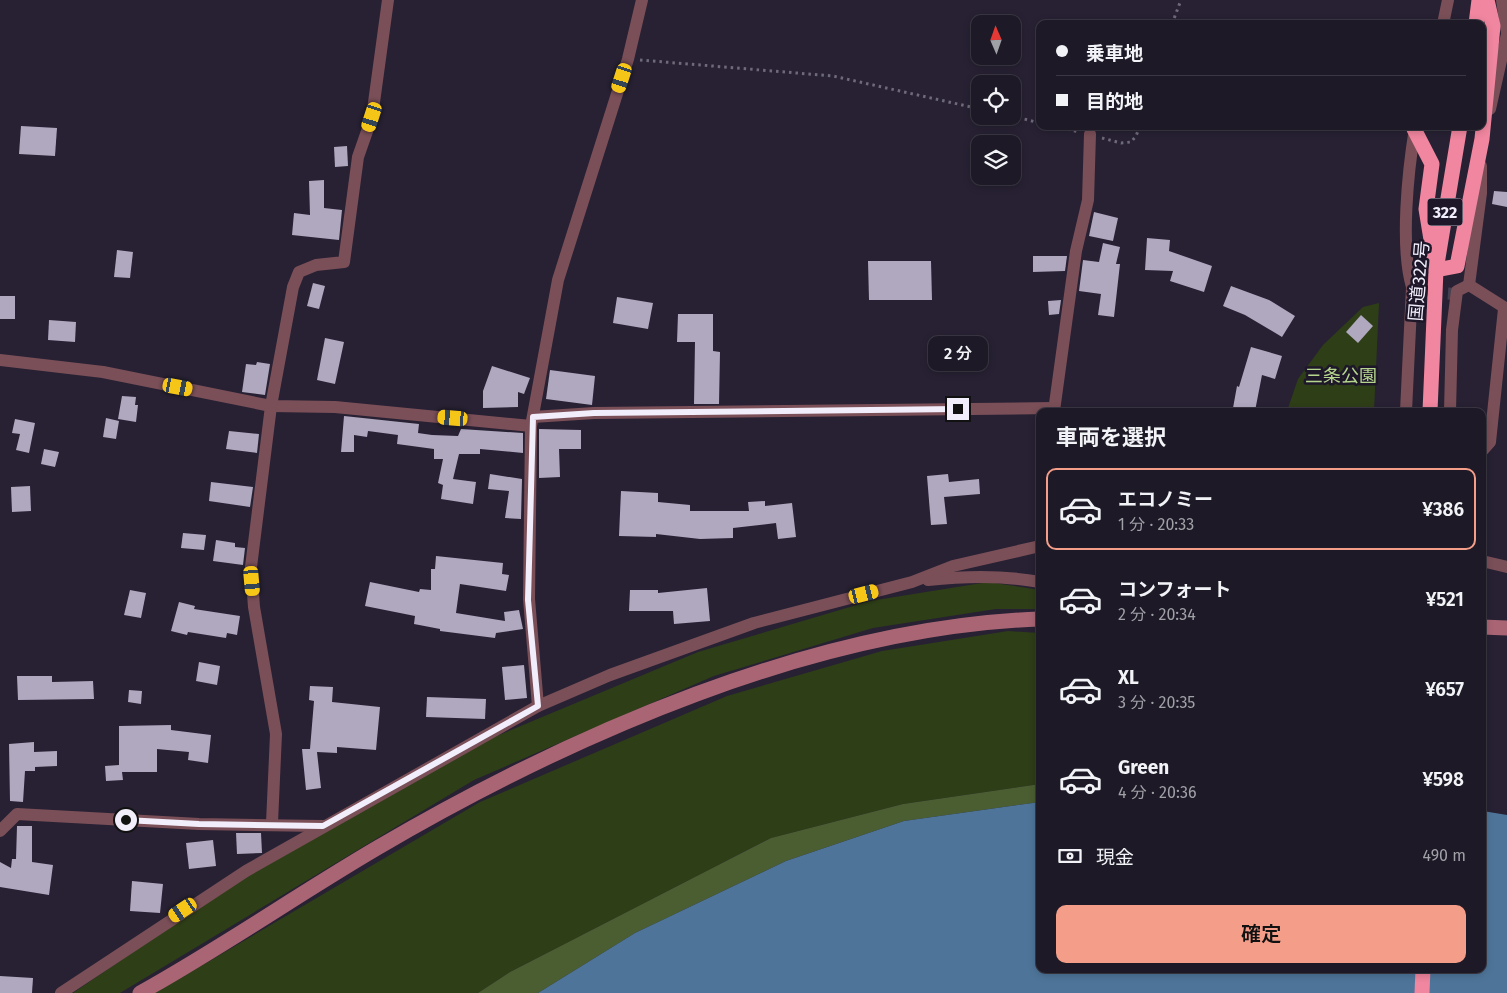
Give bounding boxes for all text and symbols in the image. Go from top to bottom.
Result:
north arrow [971,15,1021,65]
map controls [971,15,1021,185]
text: 乗車地 [1086,42,1143,65]
car [610,61,633,95]
button: locate [971,75,1021,125]
text: 目的地 [1086,90,1143,113]
car [360,100,383,134]
button: layers [971,135,1021,185]
road number: 322 [1428,198,1462,226]
street label: 国道322号 [1405,240,1433,322]
callout: 2 分 [928,336,988,372]
text: 2 分 [944,344,972,363]
park label: 三条公園 [1305,365,1377,387]
car [161,377,194,397]
route end [947,398,969,420]
car [437,409,468,427]
text: 車両を選択 [1056,424,1166,451]
icon: car [1058,487,1103,532]
text: エコノミー [1118,488,1213,511]
text: ¥386 [1422,498,1464,521]
text: 1 分 · 20:33 [1118,515,1194,534]
car [243,565,260,597]
icon: car [1058,577,1103,622]
text: コンフォート [1118,578,1231,601]
car [847,583,880,605]
text: ¥521 [1426,588,1464,611]
text: 2 分 · 20:34 [1118,605,1196,624]
text: XL [1118,666,1139,689]
icon: car [1058,667,1103,712]
text: ¥657 [1425,678,1464,701]
text: 3 分 · 20:35 [1118,693,1195,712]
text: Green [1118,756,1169,779]
icon: car [1058,757,1103,802]
text: ¥598 [1422,768,1464,791]
text: 4 分 · 20:36 [1118,783,1196,802]
route start [115,809,137,831]
icon: cash [1056,842,1084,870]
text: 現金 [1096,846,1134,869]
text: 490 m [1423,846,1466,865]
car [166,895,199,925]
button: 確定 [1056,905,1466,963]

